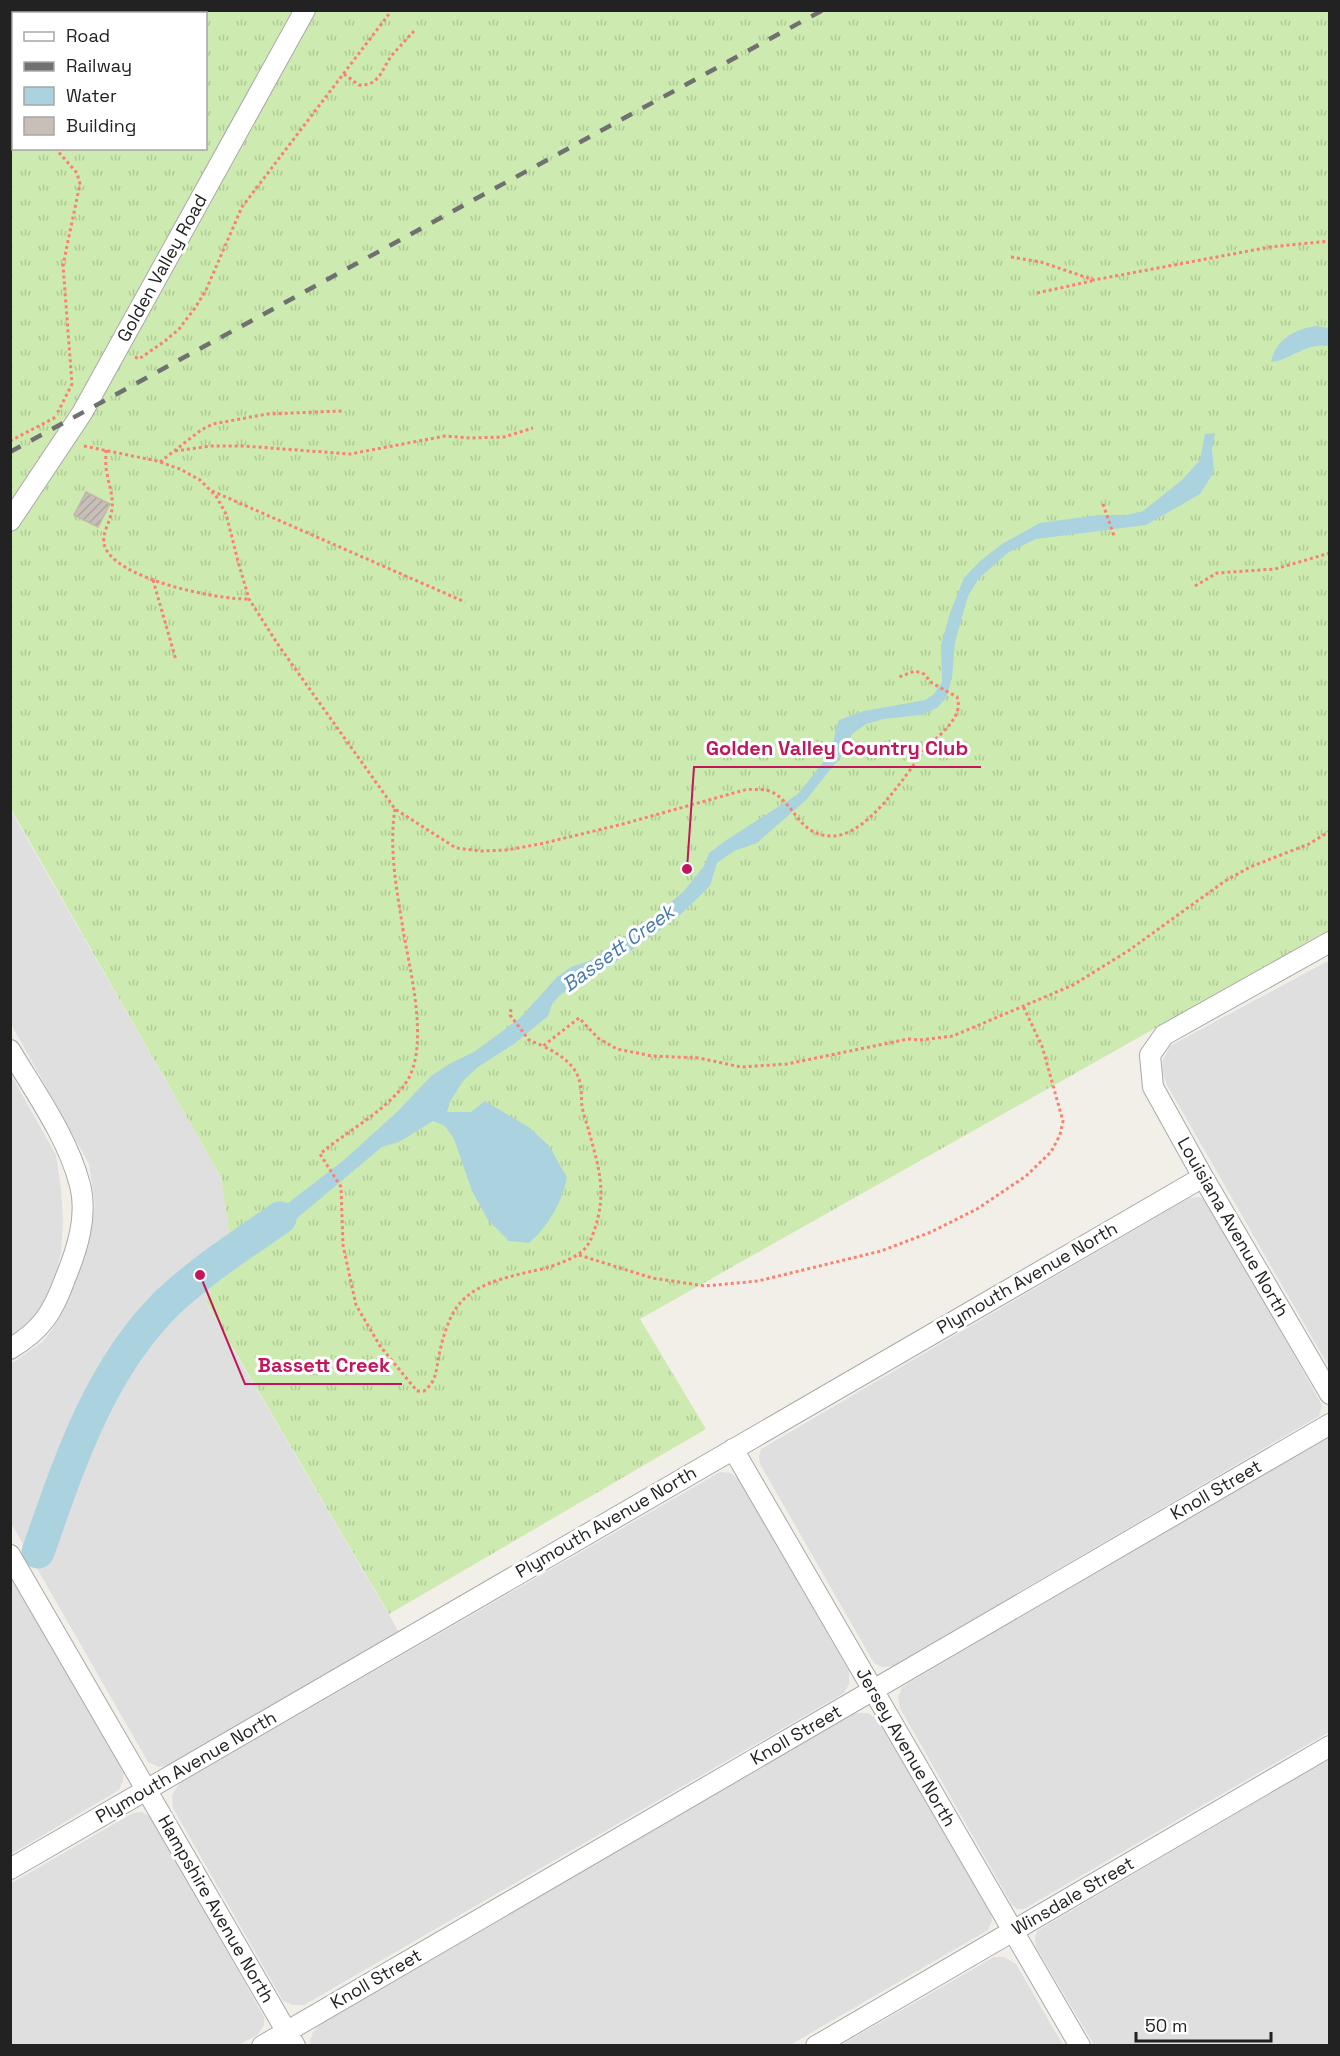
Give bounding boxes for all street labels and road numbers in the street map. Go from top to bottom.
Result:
street label: Golden Valley Road [111,190,212,346]
street label: Louisiana Avenue North [1173,1133,1294,1321]
street label: Plymouth Avenue North [932,1216,1121,1339]
street label: Knoll Street [1166,1454,1265,1525]
street label: Plymouth Avenue North [511,1460,700,1583]
street label: Jersey Avenue North [851,1663,961,1831]
street label: Knoll Street [746,1699,845,1770]
street label: Plymouth Avenue North [91,1705,280,1828]
street label: Hampshire Avenue North [153,1811,280,2007]
street label: Winsdale Street [1008,1851,1138,1940]
street label: Knoll Street [326,1943,425,2014]

